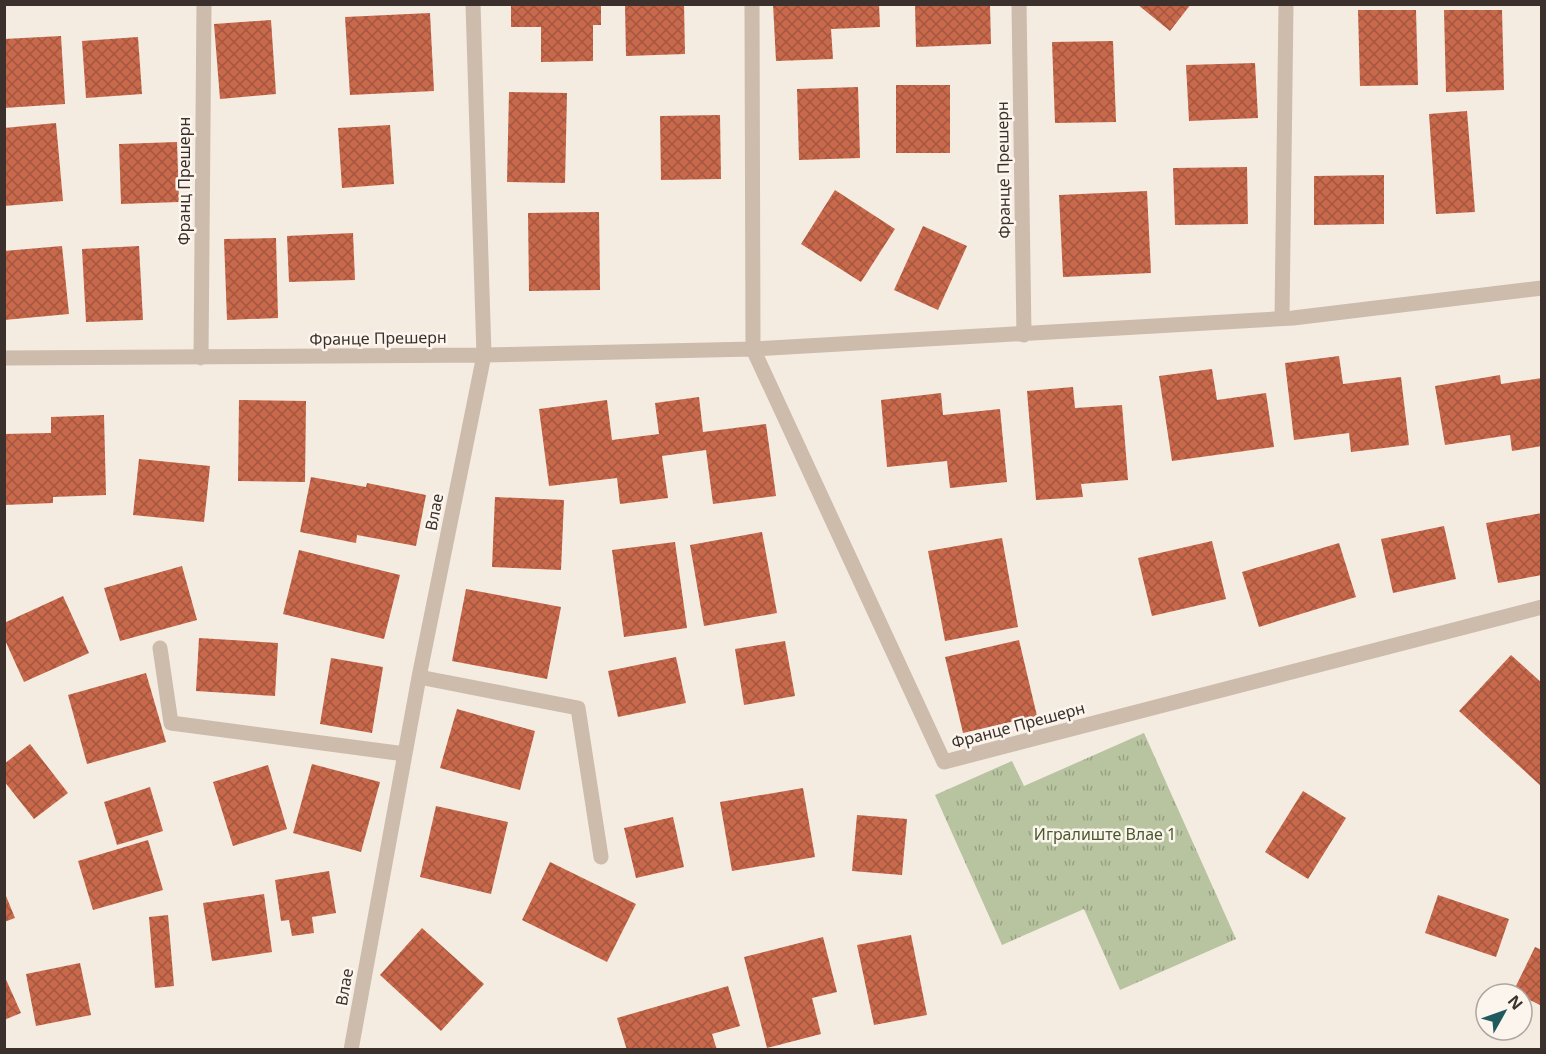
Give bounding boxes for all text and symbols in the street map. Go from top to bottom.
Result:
street label: Францe Прешерн [991,101,1015,239]
street label: Франц Прешерн [173,117,195,245]
street label: Францe Прешерн [309,326,447,350]
street label: Влае [420,491,448,533]
street label: Францe Прешерн [949,697,1087,753]
park label: Игралиште Влае 1 [1034,823,1176,845]
street label: Влае [330,966,358,1007]
north arrow [1474,982,1534,1042]
text: N [1503,990,1528,1014]

